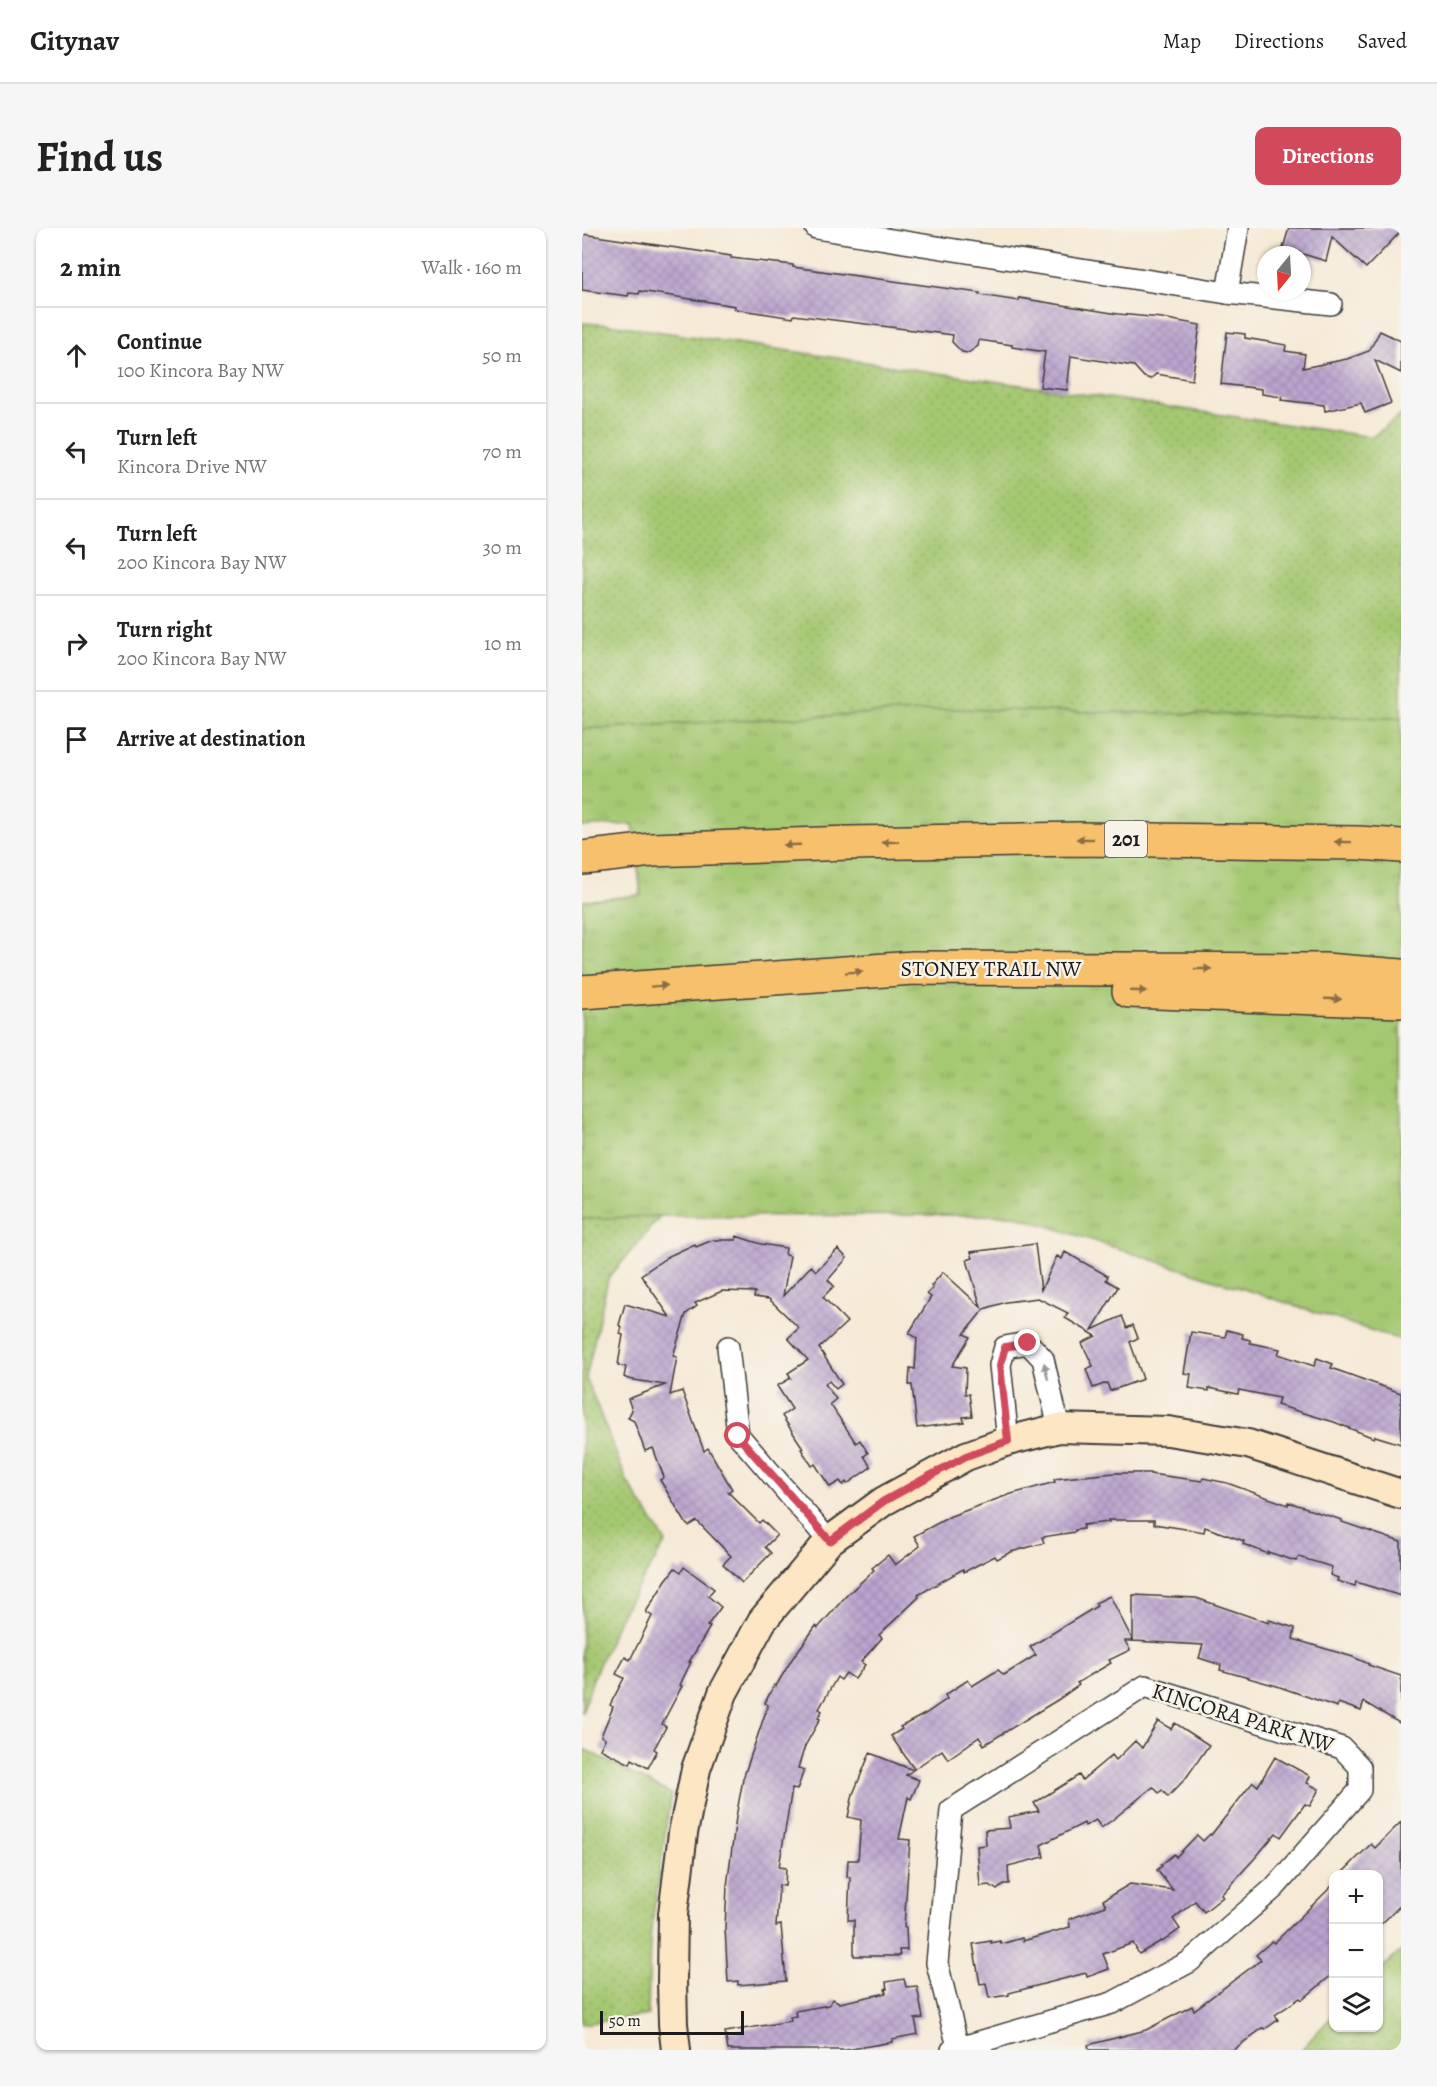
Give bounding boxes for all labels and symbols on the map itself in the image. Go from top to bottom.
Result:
north arrow [1257,246,1311,300]
road number: 201 [1105,821,1147,857]
one-way arrow [1075,834,1094,844]
one-way arrow [880,837,899,847]
one-way arrow [1333,838,1352,847]
one-way arrow [782,840,801,849]
street label: STONEY TRAIL NW [900,954,1082,984]
one-way arrow [1193,965,1212,974]
one-way arrow [844,967,863,977]
one-way arrow [650,981,669,991]
one-way arrow [1129,986,1148,996]
one-way arrow [1323,994,1342,1003]
route end [1014,1329,1040,1355]
one-way arrow [1041,1362,1050,1381]
route start [724,1422,750,1448]
street label: KINCORA PARK NW [1148,1676,1338,1760]
scale bar [600,2008,744,2036]

